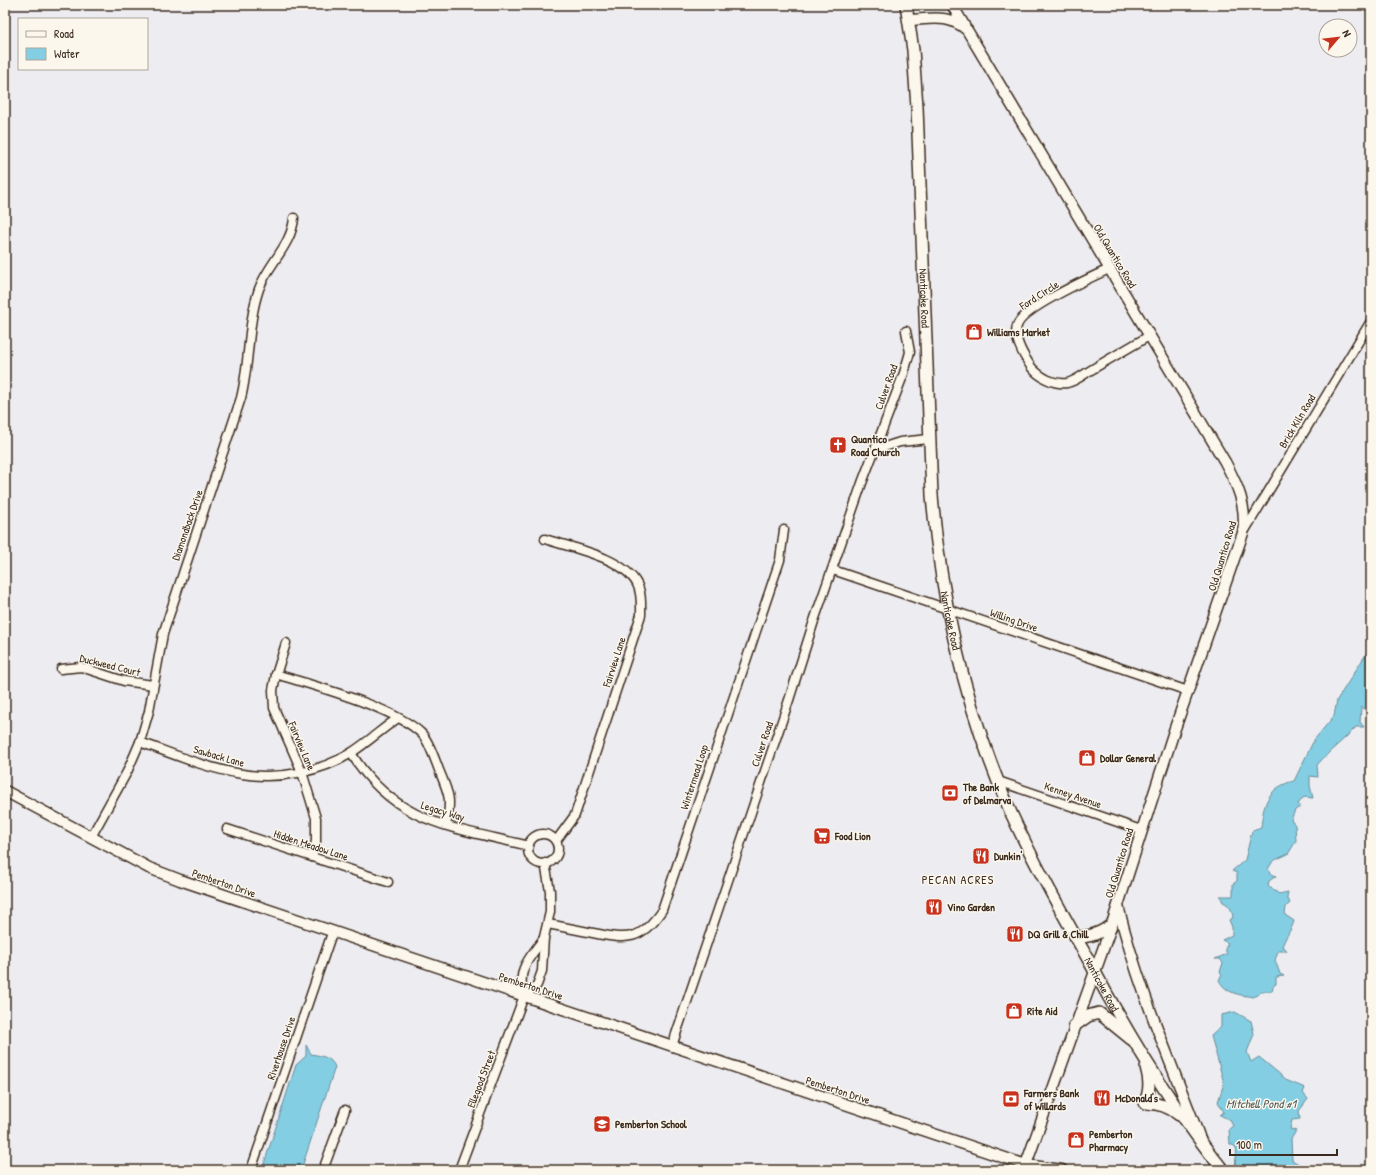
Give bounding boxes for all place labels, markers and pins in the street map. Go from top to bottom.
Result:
shop icon: Williams Market [964,322,984,342]
place label: Williams Market [987,325,1051,339]
place label: Quantico Road Church [851,432,900,459]
church icon: Quantico Road Church [828,435,848,455]
shop icon: Dollar General [1077,748,1097,768]
place label: Dollar General [1100,751,1157,765]
place label: The Bank of Delmarva [962,780,1012,807]
bank icon: The Bank of Delmarva [940,783,960,803]
supermarket icon: Food Lion [812,826,832,846]
place label: Food Lion [834,829,871,843]
restaurant icon: Dunkin' [971,846,991,866]
place label: Dunkin' [994,849,1023,863]
restaurant icon: Vino Garden [924,897,944,917]
place label: Vino Garden [947,900,995,914]
restaurant icon: DQ Grill & Chill [1005,924,1025,944]
place label: DQ Grill & Chill [1028,927,1090,941]
shop icon: Rite Aid [1004,1001,1024,1021]
place label: Rite Aid [1027,1004,1058,1018]
place label: Farmers Bank of Willards [1023,1086,1079,1113]
restaurant icon: McDonald's [1092,1088,1112,1108]
bank icon: Farmers Bank of Willards [1001,1089,1021,1109]
place label: McDonald's [1115,1091,1159,1105]
school or university icon: Pemberton School [592,1114,612,1134]
place label: Pemberton School [615,1117,688,1131]
place label: Pemberton Pharmacy [1089,1127,1133,1155]
shop icon: Pemberton Pharmacy [1066,1130,1086,1150]

